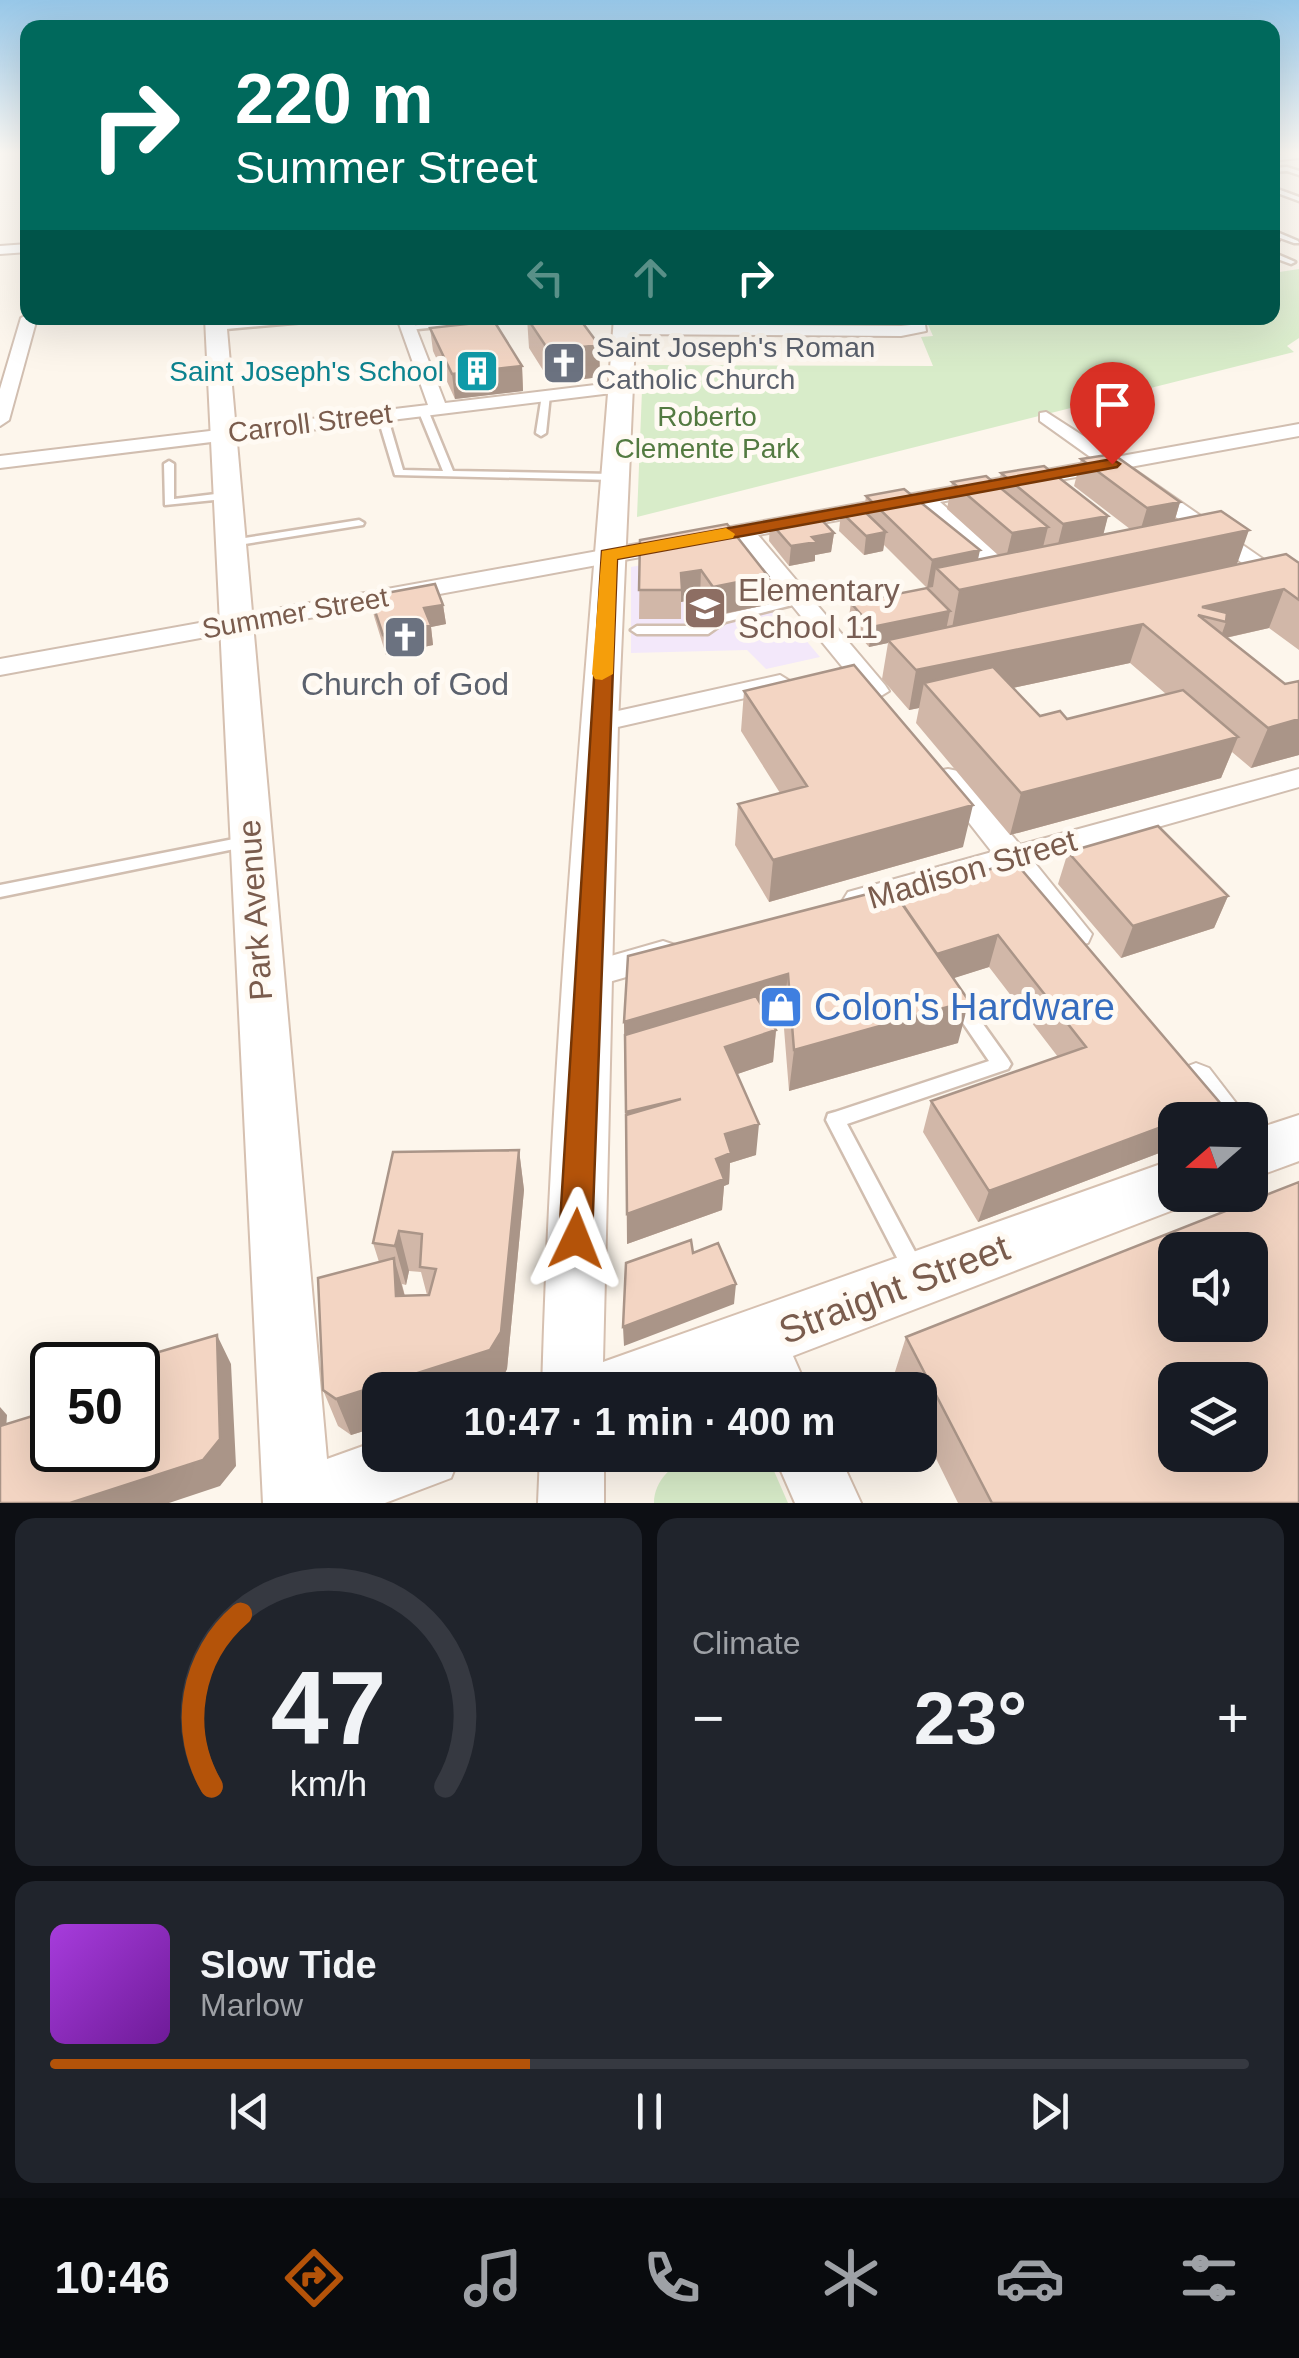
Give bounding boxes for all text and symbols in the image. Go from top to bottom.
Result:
icon: right [70,60,200,190]
text: 220 m [235,60,433,138]
text: Summer Street [235,142,538,193]
icon: left [518,250,573,305]
icon: ahead [623,250,678,305]
icon: right [728,250,783,305]
place label: Saint Joseph's Roman Catholic Church [596,332,875,395]
church icon: Saint Joseph's Roman Catholic Church [541,340,587,386]
building icon: Saint Joseph's School [454,348,500,394]
place label: Saint Joseph's School [169,356,444,387]
pin [1070,362,1155,465]
icon: arrive [1085,377,1140,432]
street label: Carroll Street [226,398,394,448]
park label: Roberto Clemente Park [614,401,801,464]
place label: Elementary School 11 [738,572,900,645]
street label: Summer Street [200,581,391,645]
school or university icon: Elementary School 11 [682,585,728,631]
church icon: Church of God [382,614,428,660]
place label: Church of God [301,666,509,702]
street label: Park Avenue [231,819,279,1001]
street label: Madison Street [864,822,1081,916]
shop icon: Colon's Hardware [758,984,804,1030]
place label: Colon's Hardware [814,986,1115,1028]
north arrow [1158,1102,1268,1212]
map controls [1158,1102,1268,1472]
position arrow [524,1187,628,1291]
street label: Straight Street [773,1226,1015,1352]
button: sound [1158,1232,1268,1342]
speed limit sign: 50 [30,1342,160,1472]
button: layers [1158,1362,1268,1472]
text: 10:47 · 1 min · 400 m [464,1401,835,1443]
text: Climate [692,1625,800,1661]
text: 47 [271,1650,386,1766]
text: 23° [914,1676,1027,1760]
text: − [692,1687,724,1749]
text: + [1217,1687,1249,1749]
text: km/h [290,1764,367,1804]
text: Slow Tide [200,1944,377,1986]
text: Marlow [200,1987,303,2023]
icon: previous [222,2084,277,2139]
icon: pause [622,2084,677,2139]
icon: next [1022,2084,1077,2139]
icon: directions [279,2243,349,2313]
icon: music [458,2243,528,2313]
icon: phone [637,2243,707,2313]
icon: climate [816,2243,886,2313]
icon: car [995,2243,1065,2313]
icon: filters [1174,2243,1244,2313]
text: 10:46 [55,2252,170,2303]

